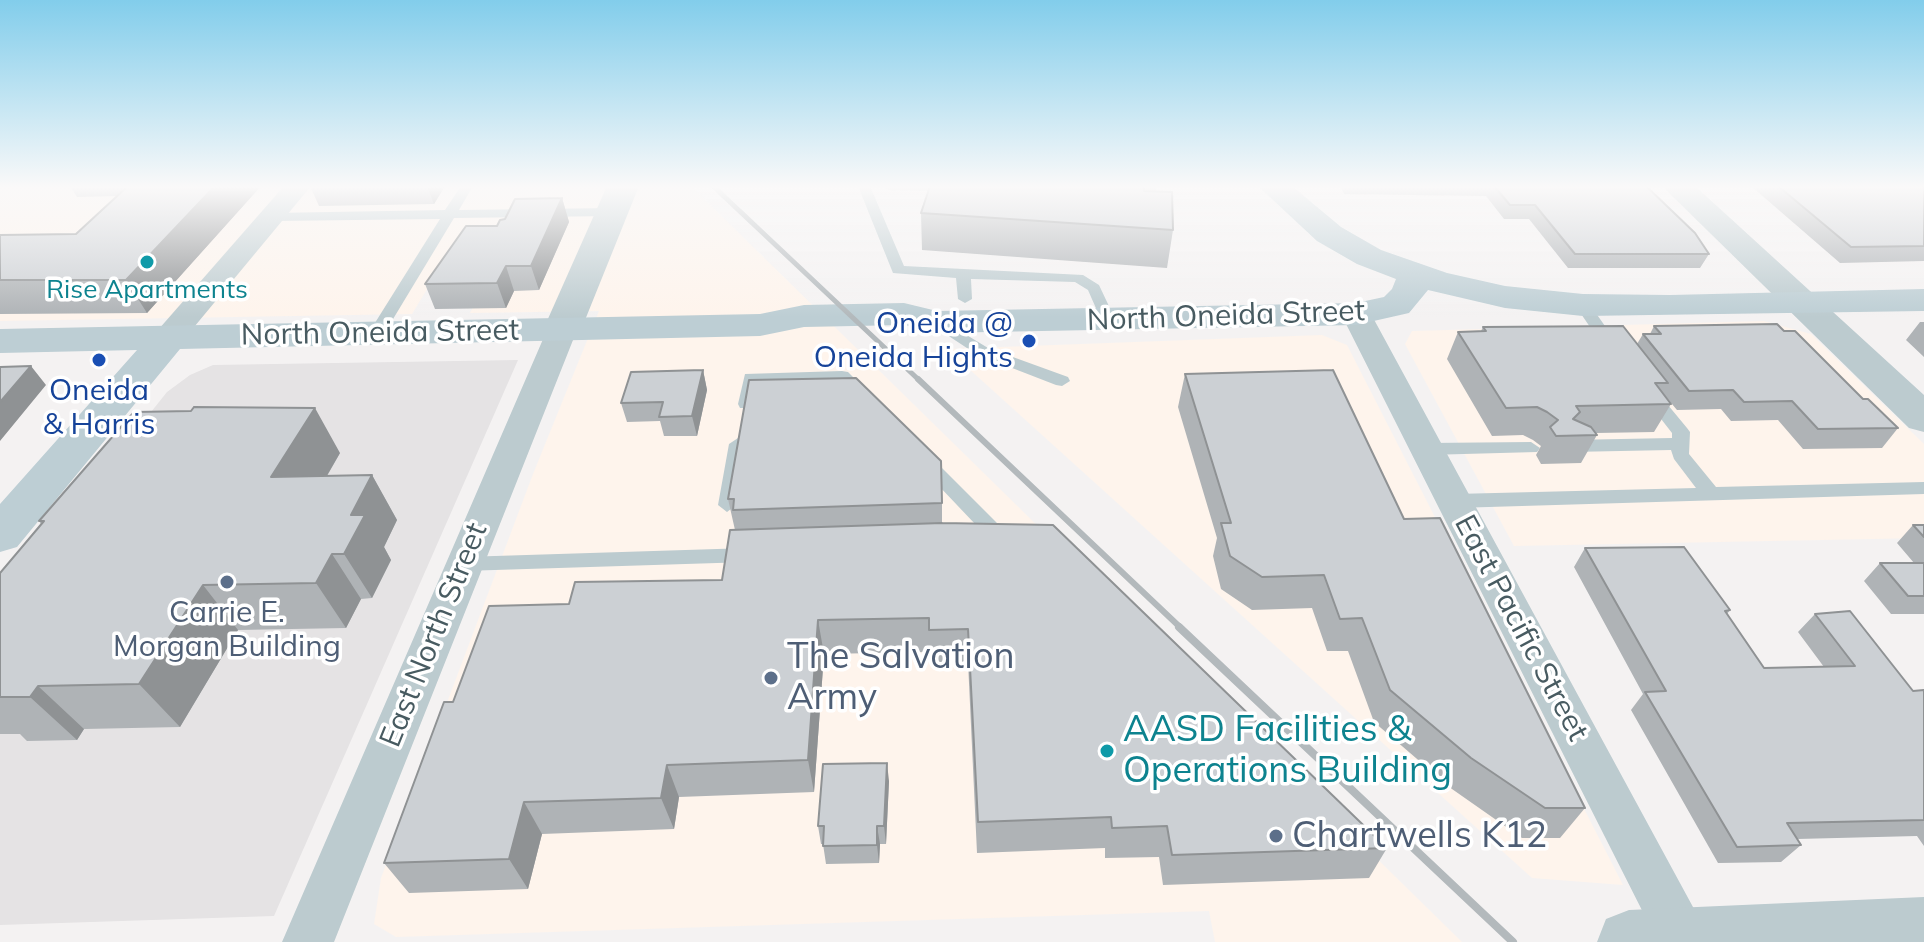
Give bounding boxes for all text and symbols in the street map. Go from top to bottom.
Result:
marker: Rise Apartments [138,253,156,271]
place label: Rise Apartments [46,274,248,306]
street label: North Oneida Street [1086,293,1366,339]
place label: Oneida @ Oneida Hights [814,306,1013,376]
street label: North Oneida Street [241,313,519,353]
marker: Oneida @ Oneida Hights [1020,332,1038,350]
marker: Oneida & Harris [90,351,108,369]
place label: Oneida & Harris [43,373,155,444]
street label: East Pacific Street [1446,509,1596,747]
street label: East North Street [373,518,495,752]
marker: Carrie E. Morgan Building [218,573,236,591]
place label: Carrie E. Morgan Building [113,595,341,666]
place label: The Salvation Army [787,635,1015,720]
marker: The Salvation Army [762,669,780,687]
place label: AASD Facilities & Operations Building [1123,708,1452,793]
marker: AASD Facilities & Operations Building [1098,742,1116,760]
place label: Chartwells K12 [1292,814,1547,858]
marker: Chartwells K12 [1267,827,1285,845]

